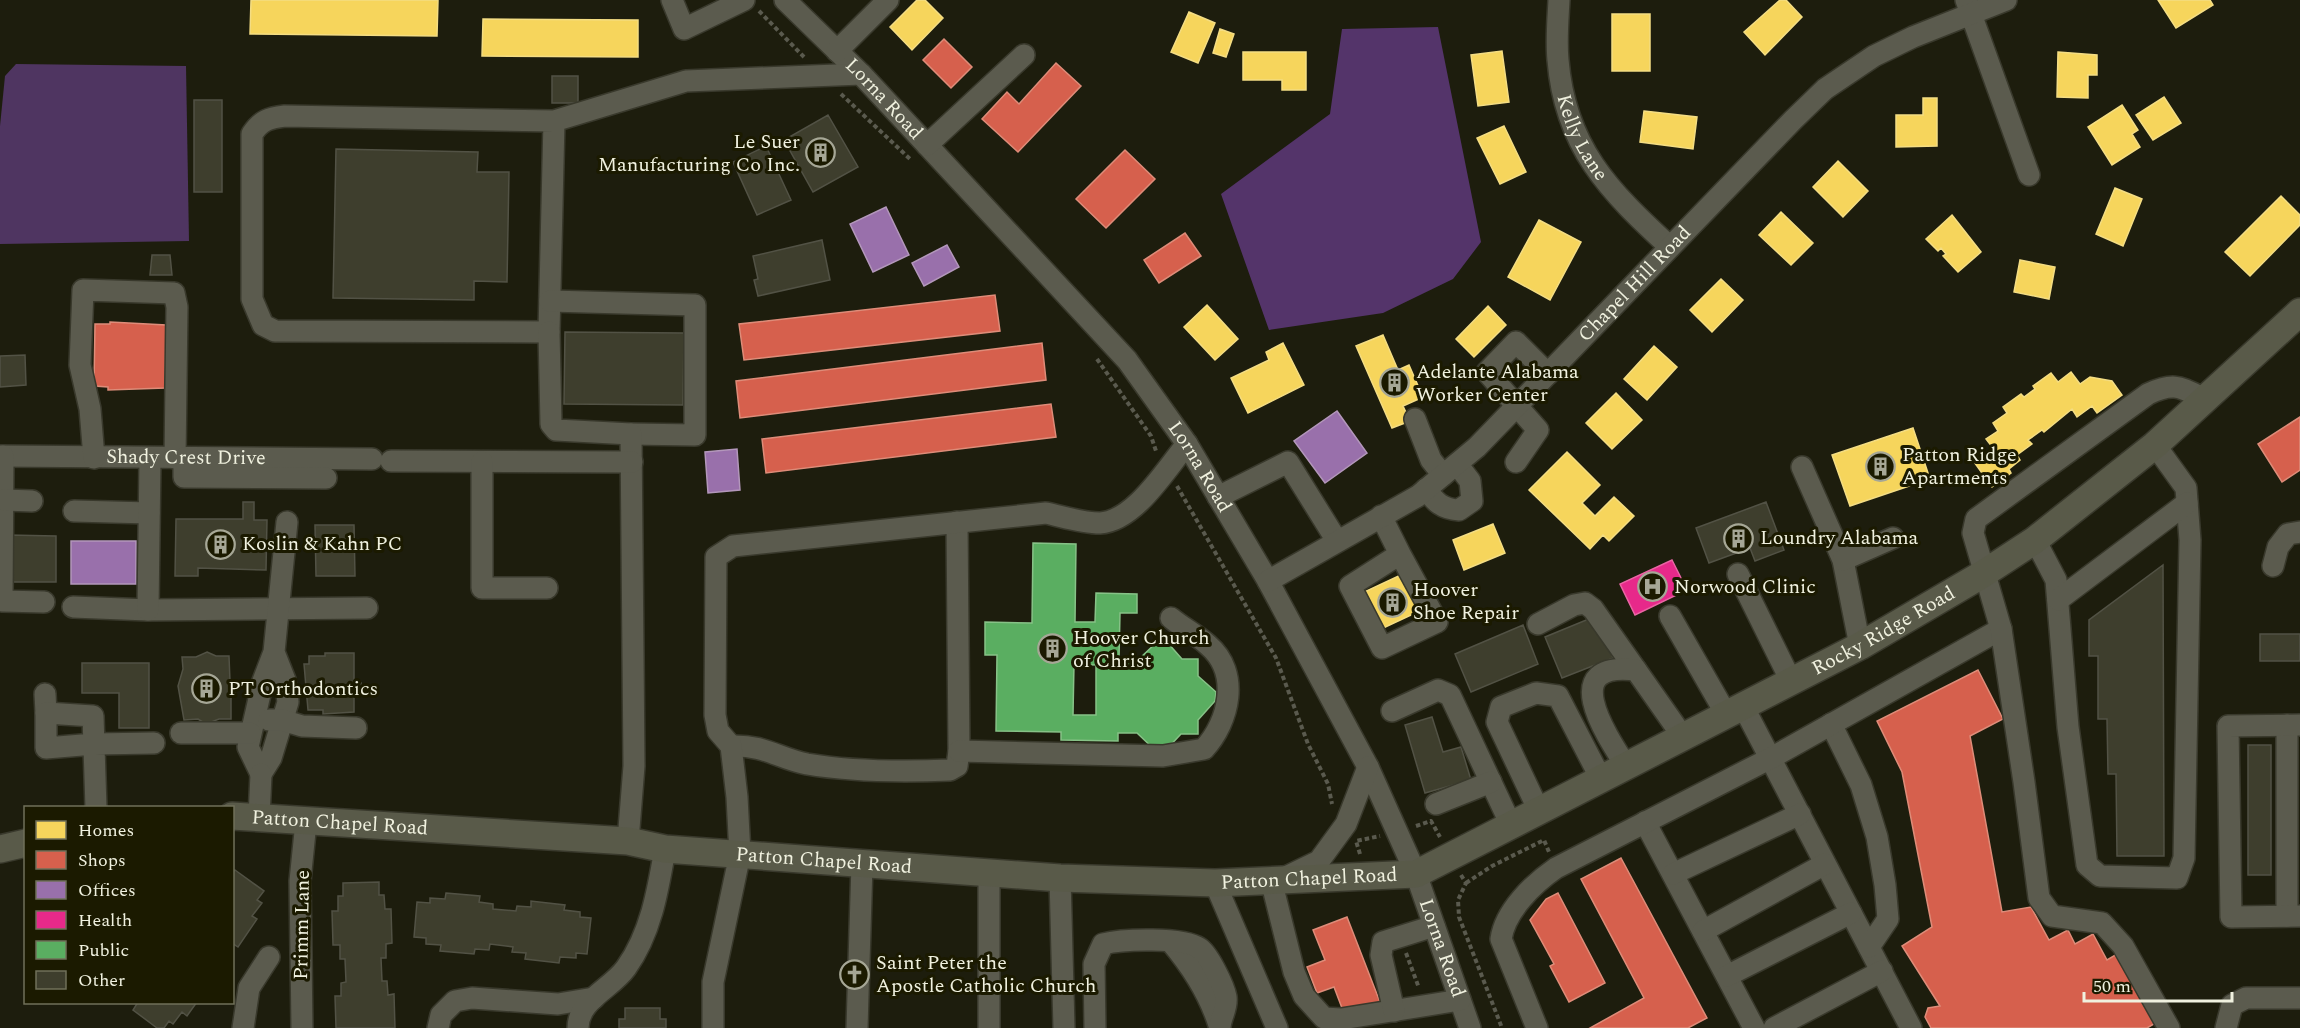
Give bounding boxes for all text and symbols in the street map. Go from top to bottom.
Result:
street label: Lorna Road [838,51,930,147]
street label: Kelly Lane [1549,91,1615,187]
place label: Le Suer Manufacturing Co Inc. [598,127,800,180]
building icon: Le Suer Manufacturing Co Inc. [805,137,837,169]
street label: Chapel Hill Road [1571,219,1698,349]
place label: Adelante Alabama Worker Center [1416,357,1579,410]
building icon: Adelante Alabama Worker Center [1379,367,1411,399]
street label: Lorna Road [1160,415,1239,518]
place label: Patton Ridge Apartments [1902,440,2017,493]
street label: Shady Crest Drive [106,442,266,473]
building icon: Patton Ridge Apartments [1865,451,1897,483]
building icon: Loundry Alabama [1723,522,1755,554]
place label: Loundry Alabama [1760,523,1919,553]
building icon: Koslin & Kahn PC [205,528,237,560]
place label: Koslin & Kahn PC [242,529,402,559]
hospital icon: Norwood Clinic [1637,571,1669,603]
place label: Norwood Clinic [1674,572,1816,602]
place label: Hoover Shoe Repair [1413,575,1519,628]
street label: Rocky Ridge Road [1806,578,1961,683]
building icon: Hoover Shoe Repair [1376,586,1408,618]
place label: Hoover Church of Christ [1073,623,1210,676]
building icon: Hoover Church of Christ [1036,633,1068,665]
building icon: PT Orthodontics [191,673,223,705]
place label: PT Orthodontics [228,674,378,704]
street label: Patton Chapel Road [251,802,429,843]
legend [24,806,234,1004]
text: Homes [78,817,134,844]
street label: Patton Chapel Road [735,839,913,882]
text: Shops [78,847,126,874]
street label: Patton Chapel Road [1220,860,1398,898]
street label: Primm Lane [286,870,318,980]
text: Offices [78,877,136,904]
street label: Lorna Road [1411,895,1473,1002]
text: Health [78,907,132,934]
text: Public [78,937,129,964]
place label: Saint Peter the Apostle Catholic Church [876,948,1096,1001]
church icon: Saint Peter the Apostle Catholic Church [839,958,871,990]
scale bar [2084,965,2232,1003]
text: Other [78,967,125,994]
text: 50 m [2093,973,2131,1000]

